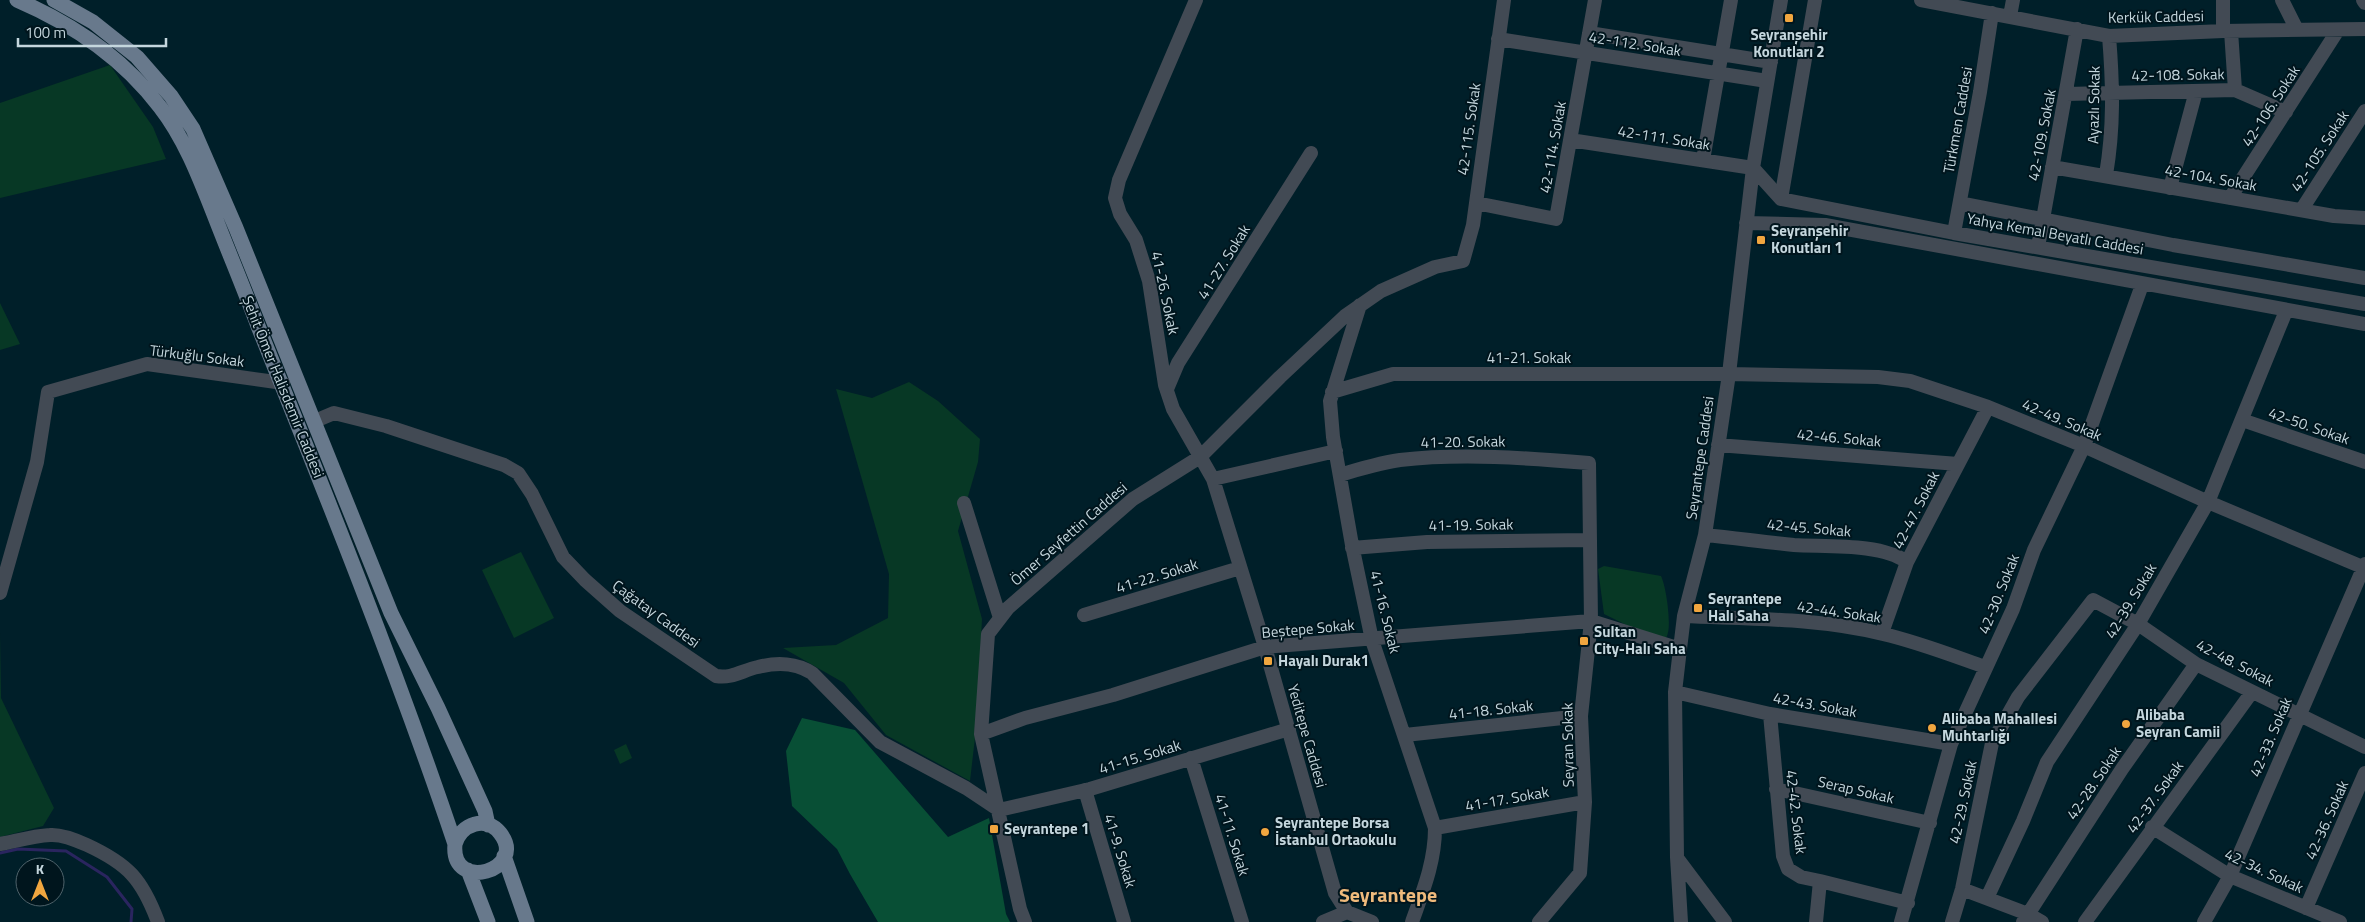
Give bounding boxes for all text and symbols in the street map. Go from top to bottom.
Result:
street label: Kerkük Caddesi [2108,4,2204,29]
marker: Seyranşehir Konutları 2 [1783,12,1795,24]
scale bar [18,15,165,47]
text: 100 m [25,21,66,44]
place label: Seyranşehir Konutları 2 [1750,23,1828,63]
street label: 42-112. Sokak [1587,25,1683,62]
street label: 42-106. Sokak [2236,60,2306,151]
street label: 42-108. Sokak [2131,62,2225,87]
street label: Türkmen Caddesi [1937,65,1978,175]
street label: Ayazlı Sokak [2081,66,2106,144]
street label: 42-115. Sokak [1451,81,1486,177]
street label: 42-109. Sokak [2021,87,2062,183]
street label: 42-114. Sokak [1533,99,1572,195]
street label: 42-105. Sokak [2285,105,2355,196]
street label: 42-111. Sokak [1616,119,1712,156]
street label: 42-104. Sokak [2163,158,2259,197]
street label: Yahya Kemal Beyatlı Caddesi [1965,207,2145,260]
place label: Seyranşehir Konutları 1 [1771,219,1849,259]
street label: 41-27. Sokak [1191,220,1256,304]
marker: Seyranşehir Konutları 1 [1755,234,1767,246]
street label: 41-26. Sokak [1145,249,1186,337]
street label: Şehit Ömer Halisdemir Caddesi [236,292,331,481]
street label: Türkuğlu Sokak [148,338,246,373]
street label: 41-21. Sokak [1487,346,1571,369]
street label: 42-49. Sokak [2019,392,2106,447]
street label: Seyrantepe Caddesi [1679,395,1720,521]
street label: 42-50. Sokak [2265,401,2353,450]
street label: 42-46. Sokak [1796,422,1882,453]
street label: 41-20. Sokak [1420,429,1505,454]
street label: 42-47. Sokak [1886,467,1945,553]
street label: Ömer Seyfettin Caddesi [1005,476,1132,591]
street label: 41-19. Sokak [1428,512,1513,537]
street label: 42-45. Sokak [1766,512,1852,543]
street label: 42-30. Sokak [1972,550,2025,637]
street label: 41-22. Sokak [1113,552,1201,599]
street label: 42-39. Sokak [2099,559,2162,643]
street label: 41-16. Sokak [1364,568,1407,656]
street label: Çağatay Caddesi [608,574,705,653]
place label: Seyrantepe Halı Saha [1708,587,1782,627]
street label: 42-44. Sokak [1796,594,1883,629]
marker: Seyrantepe Halı Saha [1692,602,1704,614]
street label: Beştepe Sokak [1260,613,1355,644]
place label: Sultan City-Halı Saha [1594,620,1686,660]
street label: 42-48. Sokak [2192,633,2278,692]
marker: Sultan City-Halı Saha [1578,635,1590,647]
place label: Hayalı Durak1 [1278,649,1369,672]
marker: Hayalı Durak1 [1262,655,1274,667]
street label: Yeditepe Caddesi [1282,681,1333,790]
street label: 42-43. Sokak [1771,686,1859,723]
street label: 42-33. Sokak [2243,693,2298,780]
street label: 41-18. Sokak [1448,694,1534,725]
street label: Seyran Sokak [1555,702,1580,788]
place label: Alibaba Seyran Camii [2136,703,2220,743]
place label: Alibaba Mahallesi Muhtarlığı [1942,707,2057,747]
marker: Alibaba Seyran Camii [2120,718,2132,730]
marker: Alibaba Mahallesi Muhtarlığı [1926,722,1938,734]
street label: 41-15. Sokak [1096,733,1184,780]
street label: 42-28. Sokak [2060,741,2127,824]
street label: 42-37. Sokak [2120,756,2189,838]
street label: 42-29. Sokak [1942,758,1983,846]
street label: 42-42. Sokak [1780,769,1813,855]
street label: Serap Sokak [1816,770,1896,809]
street label: 42-36. Sokak [2299,776,2354,863]
street label: 41-17. Sokak [1463,780,1551,817]
street label: 41-11. Sokak [1209,791,1256,879]
street label: 41-9. Sokak [1098,811,1143,891]
place label: Seyrantepe Borsa İstanbul Ortaokulu [1275,811,1396,851]
place label: Seyrantepe 1 [1004,817,1089,840]
marker: Seyrantepe 1 [988,823,1000,835]
marker: Seyrantepe Borsa İstanbul Ortaokulu [1259,826,1271,838]
street label: 42-34. Sokak [2221,842,2307,899]
north arrow [15,857,65,907]
text: K [36,858,45,879]
district label: Seyrantepe [1339,879,1437,910]

